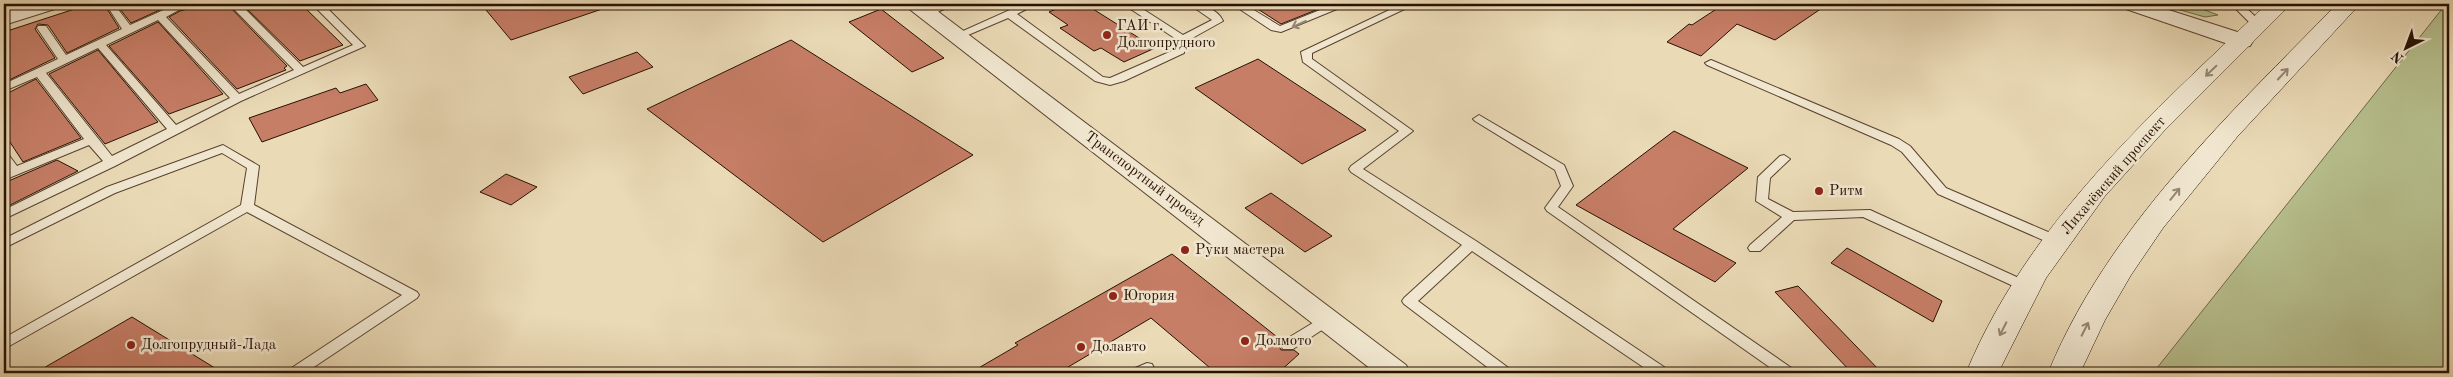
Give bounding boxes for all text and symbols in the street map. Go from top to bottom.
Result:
place label: ГАИ г. Долгопрудного [1117,19,1215,51]
one-way arrow [1292,19,1307,29]
north arrow [2380,22,2430,72]
marker: ГАИ г. Долгопрудного [1101,29,1113,41]
text: N [2389,48,2407,66]
one-way arrow [2205,65,2217,77]
one-way arrow [2277,67,2289,80]
street label: Лихачёвский проспект [2059,114,2169,238]
street label: Транспортный проезд [1081,129,1207,229]
place label: Ритм [1829,184,1863,199]
marker: Ритм [1813,185,1825,197]
one-way arrow [2169,188,2180,201]
place label: Руки мастера [1195,243,1285,258]
marker: Руки мастера [1179,244,1191,256]
place label: Югория [1123,289,1175,304]
marker: Югория [1107,290,1119,302]
one-way arrow [1998,322,2008,337]
one-way arrow [2081,322,2090,337]
place label: Долмото [1255,334,1312,349]
marker: Долмото [1239,335,1251,347]
place label: Долгопрудный-Лада [141,338,277,353]
marker: Долгопрудный-Лада [125,339,137,351]
place label: Долавто [1091,340,1146,355]
marker: Долавто [1075,341,1087,353]

